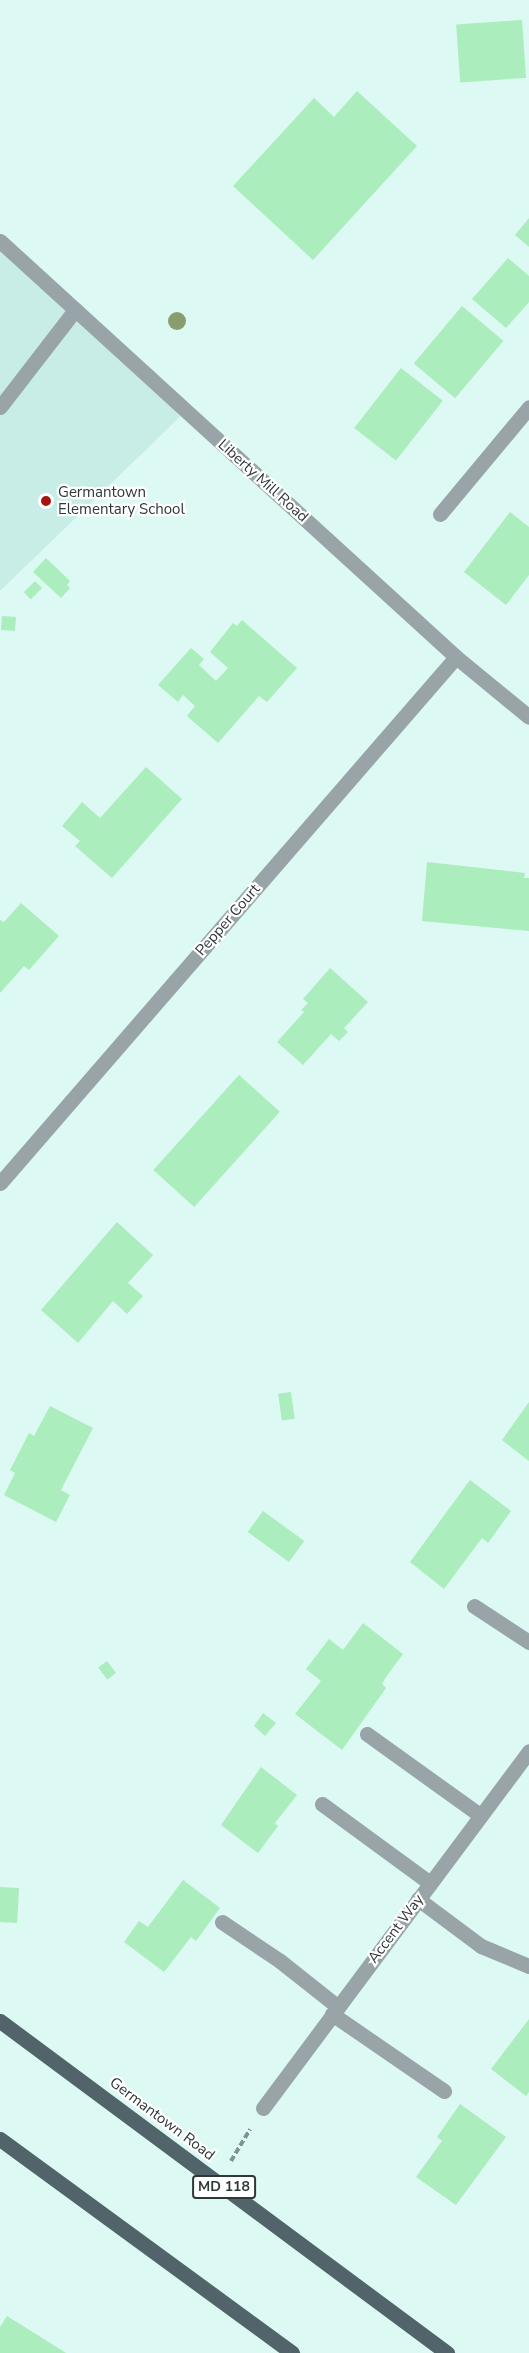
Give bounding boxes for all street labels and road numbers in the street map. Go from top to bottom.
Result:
street label: Liberty Mill Road [214,436,312,526]
street label: Pepper Court [192,880,264,960]
street label: Accent Way [364,1891,428,1967]
street label: Germantown Road [106,2074,218,2164]
road number: MD 118 [191,2176,257,2198]

